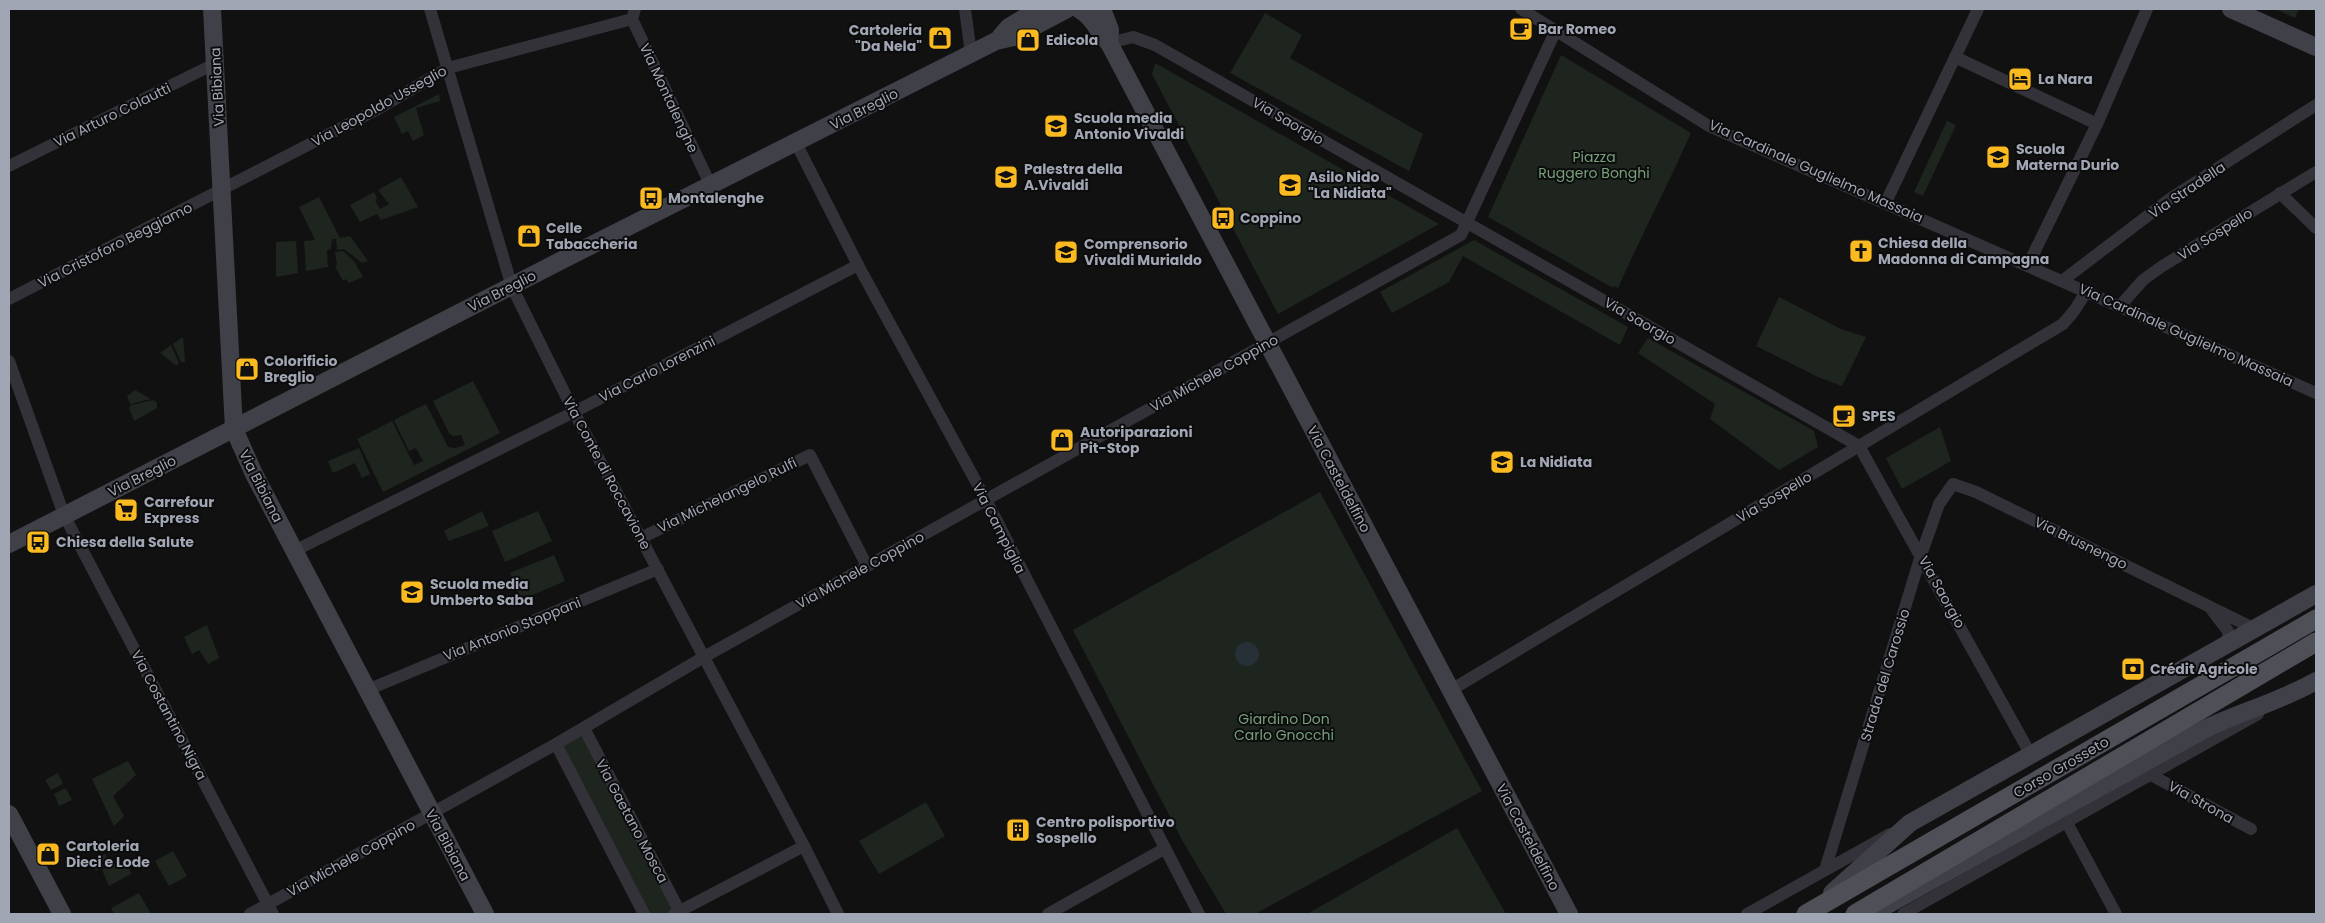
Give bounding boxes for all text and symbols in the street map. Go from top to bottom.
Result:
cafe icon: Bar Romeo [1508,16,1534,42]
place label: Bar Romeo [1538,19,1616,39]
place label: Cartoleria "Da Nela" [849,20,922,56]
shop icon: Cartoleria "Da Nela" [927,25,953,51]
shop icon: Edicola [1015,27,1041,53]
place label: Edicola [1046,30,1098,50]
street label: Via Montalenghe [635,40,703,156]
street label: Via Bibiana [205,47,229,127]
street label: Via Leopoldo Usseglio [308,60,450,152]
hotel icon: La Nara [2007,66,2033,92]
place label: La Nara [2038,69,2093,89]
street label: Via Arturo Colautti [50,78,174,152]
street label: Via Breglio [827,83,902,135]
street label: Via Saorgio [1248,92,1328,150]
place label: Scuola media Antonio Vivaldi [1074,108,1184,144]
school or university icon: Scuola media Antonio Vivaldi [1043,113,1069,139]
street label: Via Cardinale Guglielmo Massaia [1706,115,1926,227]
place label: Scuola Materna Durio [2016,139,2119,175]
school or university icon: Scuola Materna Durio [1985,144,2011,170]
park label: Piazza Ruggero Bonghi [1538,147,1650,183]
street label: Via Stradella [2145,157,2229,223]
place label: Palestra della A.Vivaldi [1024,159,1123,195]
school or university icon: Palestra della A.Vivaldi [993,164,1019,190]
place label: Asilo Nido "La Nidiata" [1308,167,1392,203]
school or university icon: Asilo Nido "La Nidiata" [1277,172,1303,198]
bus stop icon: Montalenghe [638,185,664,211]
place label: Montalenghe [668,188,765,208]
street label: Via Cristoforo Beggiamo [34,197,196,293]
street label: Via Sospello [2174,203,2256,265]
bus stop icon: Coppino [1210,205,1236,231]
place label: Coppino [1240,208,1301,228]
place label: Celle Tabaccheria [546,218,637,254]
shop icon: Celle Tabaccheria [516,223,542,249]
place label: Chiesa della Madonna di Campagna [1878,233,2049,269]
place label: Comprensorio Vivaldi Murialdo [1084,234,1202,270]
church icon: Chiesa della Madonna di Campagna [1848,238,1874,264]
school or university icon: Comprensorio Vivaldi Murialdo [1053,239,1079,265]
street label: Via Breglio [465,265,540,317]
street label: Via Cardinale Guglielmo Massaia [2076,279,2296,391]
street label: Via Saorgio [1600,292,1680,350]
street label: Via Michele Coppino [1146,329,1282,417]
street label: Via Carlo Lorenzini [596,331,718,407]
place label: Colorificio Breglio [264,351,338,387]
shop icon: Colorificio Breglio [234,356,260,382]
street label: Via Conte di Roccavione [558,393,656,553]
cafe icon: SPES [1831,403,1857,429]
place label: SPES [1862,406,1896,426]
place label: Autoriparazioni Pit-Stop [1080,422,1193,458]
street label: Via Casteldelfino [1302,422,1376,536]
shop icon: Autoriparazioni Pit-Stop [1049,427,1075,453]
street label: Via Bibiana [234,446,288,526]
school or university icon: La Nidiata [1489,449,1515,475]
street label: Via Breglio [105,450,180,502]
place label: La Nidiata [1520,452,1592,472]
street label: Via Michelangelo Rulfi [654,453,800,537]
street label: Via Sospello [1733,467,1815,527]
street label: Via Campiglia [967,479,1031,577]
place label: Carrefour Express [144,492,214,528]
supermarket icon: Carrefour Express [113,497,139,523]
street label: Via Brusnengo [2031,512,2131,574]
street label: Via Michele Coppino [792,526,928,614]
bus stop icon: Chiesa della Salute [25,529,51,555]
place label: Chiesa della Salute [56,532,194,552]
street label: Via Saorgio [1914,552,1970,632]
place label: Scuola media Umberto Saba [430,574,534,610]
school or university icon: Scuola media Umberto Saba [399,579,425,605]
street label: Via Antonio Stoppani [440,592,584,666]
street label: Strada del Carossio [1855,606,1915,744]
street label: Via Costantino Nigra [126,647,212,783]
bank icon: Crédit Agricole [2120,656,2146,682]
place label: Crédit Agricole [2150,659,2258,679]
park label: Giardino Don Carlo Gnocchi [1234,709,1334,745]
street label: Corso Grosseto [2009,731,2113,803]
street label: Via Gaetano Mosca [591,756,673,886]
street label: Via Strona [2165,776,2237,828]
street label: Via Casteldelfino [1491,780,1565,894]
street label: Via Bibiana [421,805,475,885]
place label: Centro polisportivo Sospello [1036,812,1175,848]
street label: Via Michele Coppino [283,814,419,902]
building icon: Centro polisportivo Sospello [1005,817,1031,843]
place label: Cartoleria Dieci e Lode [66,836,150,872]
shop icon: Cartoleria Dieci e Lode [35,841,61,867]

